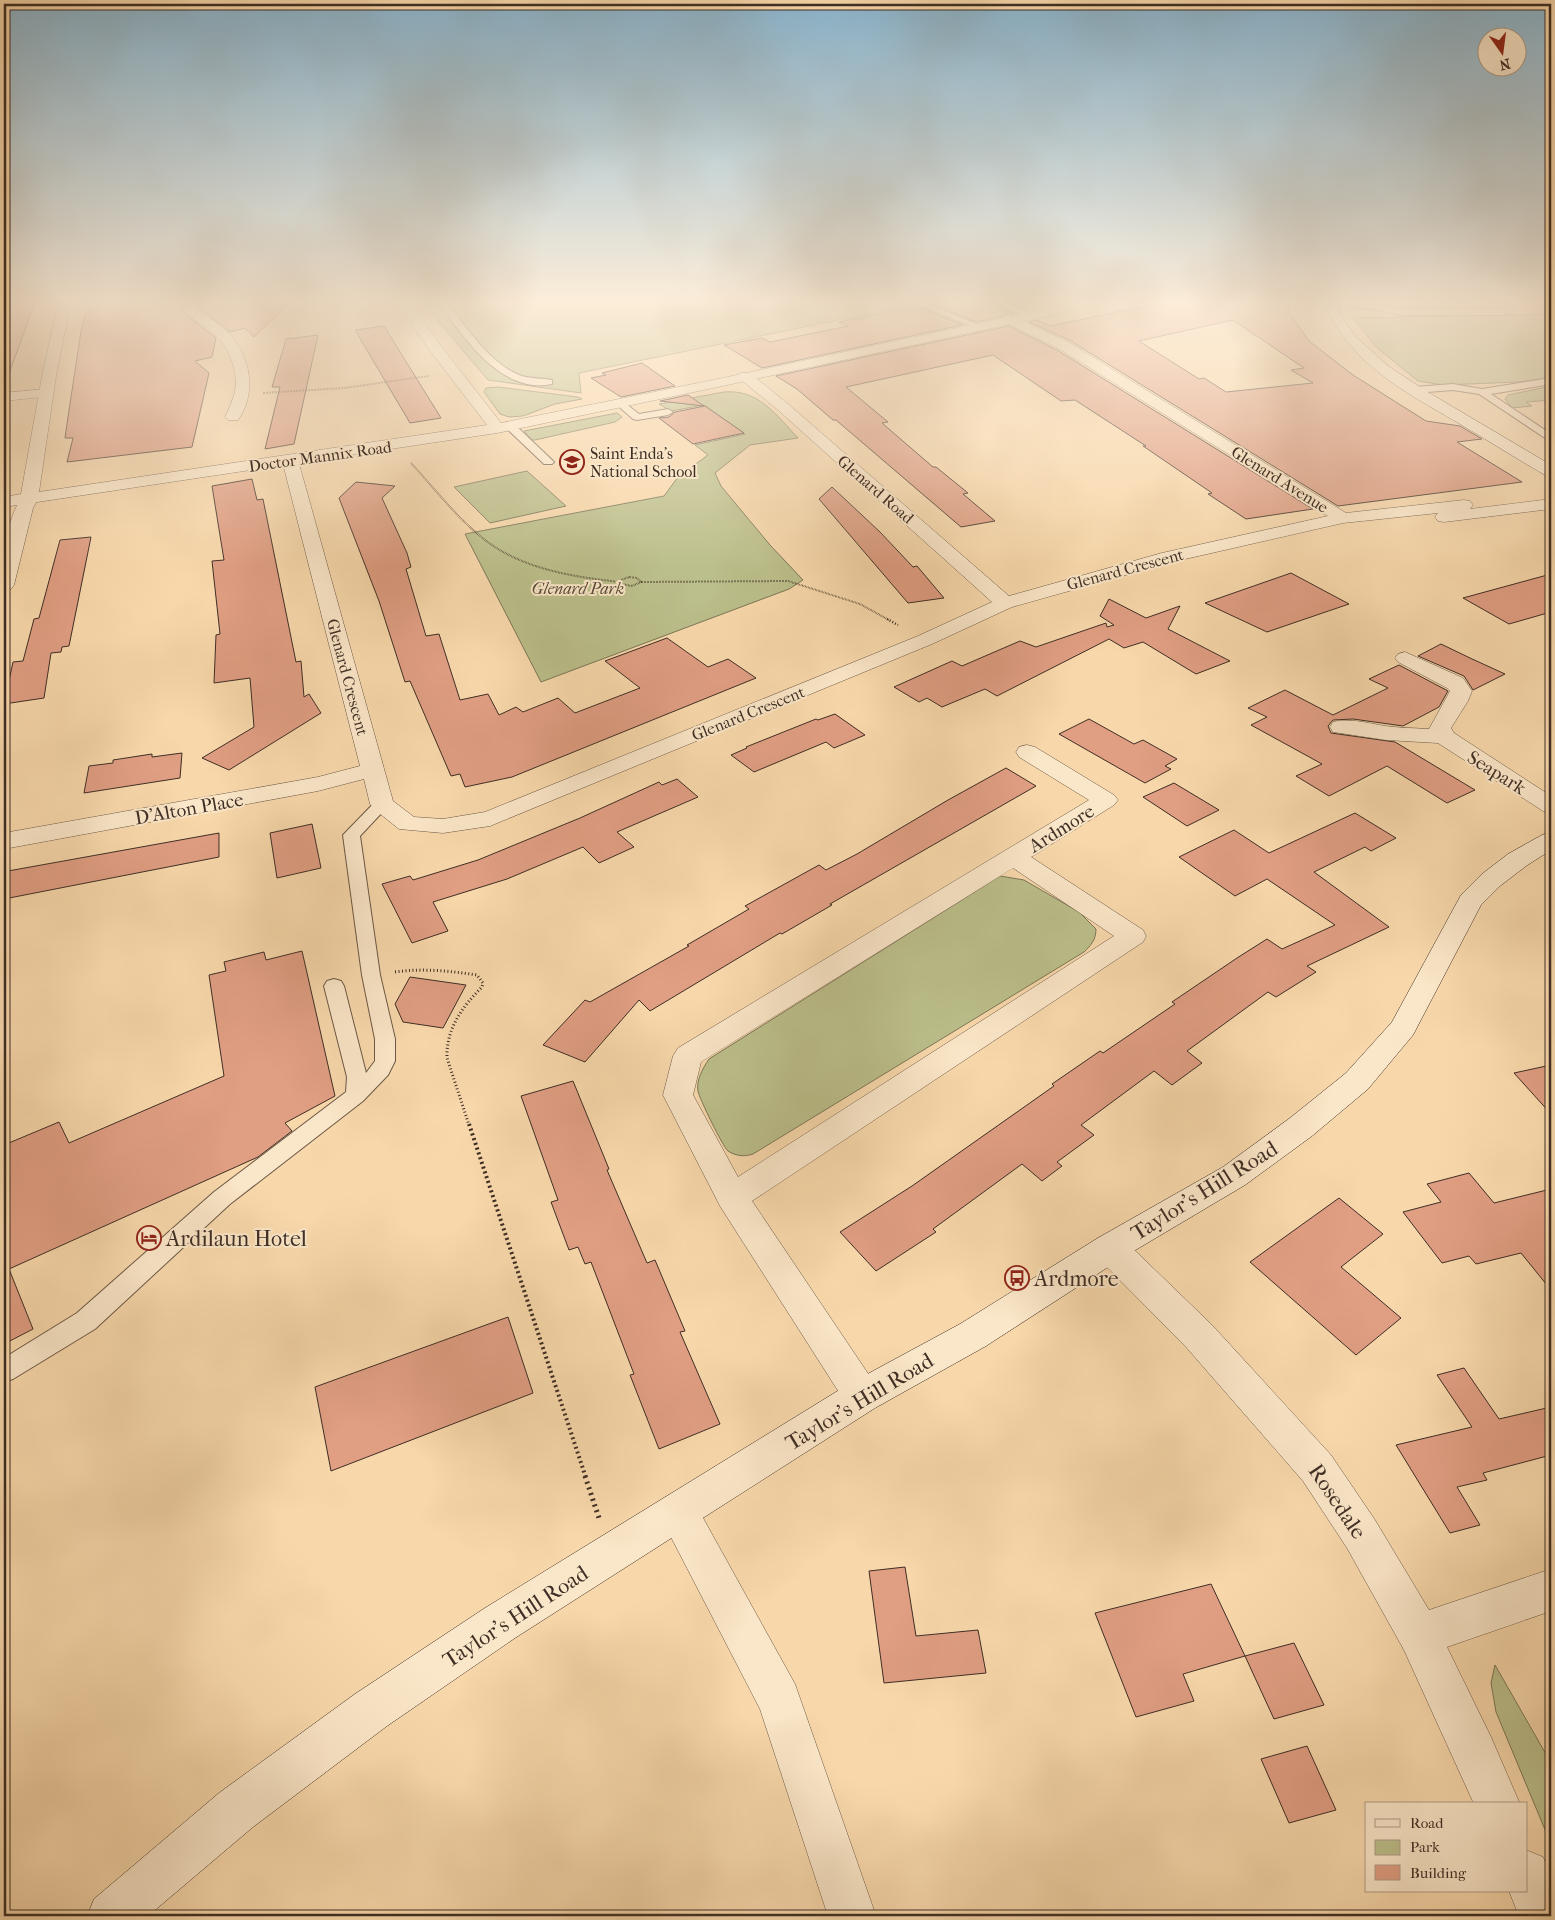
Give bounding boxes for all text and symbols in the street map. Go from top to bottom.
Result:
north arrow [1478,28,1528,78]
text: N [1497,55,1512,74]
street label: Doctor Mannix Road [247,437,393,476]
street label: Glenard Avenue [1228,442,1332,517]
place label: Saint Enda's National School [590,444,697,481]
school or university icon: Saint Enda's National School [559,449,585,475]
street label: Glenard Road [834,451,918,528]
street label: Glenard Crescent [1065,545,1186,594]
park label: Glenard Park [532,579,624,598]
street label: Glenard Crescent [323,617,372,738]
street label: Glenard Crescent [689,682,808,745]
street label: Seapark [1463,746,1530,799]
street label: D'Alton Place [133,789,245,829]
street label: Ardmore [1024,800,1098,858]
street label: Taylor's Hill Road [1126,1135,1283,1246]
hotel icon: Ardilaun Hotel [136,1225,162,1251]
place label: Ardilaun Hotel [165,1226,307,1252]
bus stop icon: Ardmore [1004,1265,1030,1291]
place label: Ardmore [1033,1266,1119,1292]
street label: Taylor's Hill Road [781,1347,939,1456]
street label: Rosedale [1303,1459,1372,1544]
street label: Taylor's Hill Road [438,1560,594,1673]
legend [1365,1802,1528,1892]
text: Road [1410,1814,1444,1832]
text: Park [1410,1838,1440,1856]
text: Building [1410,1864,1467,1882]

